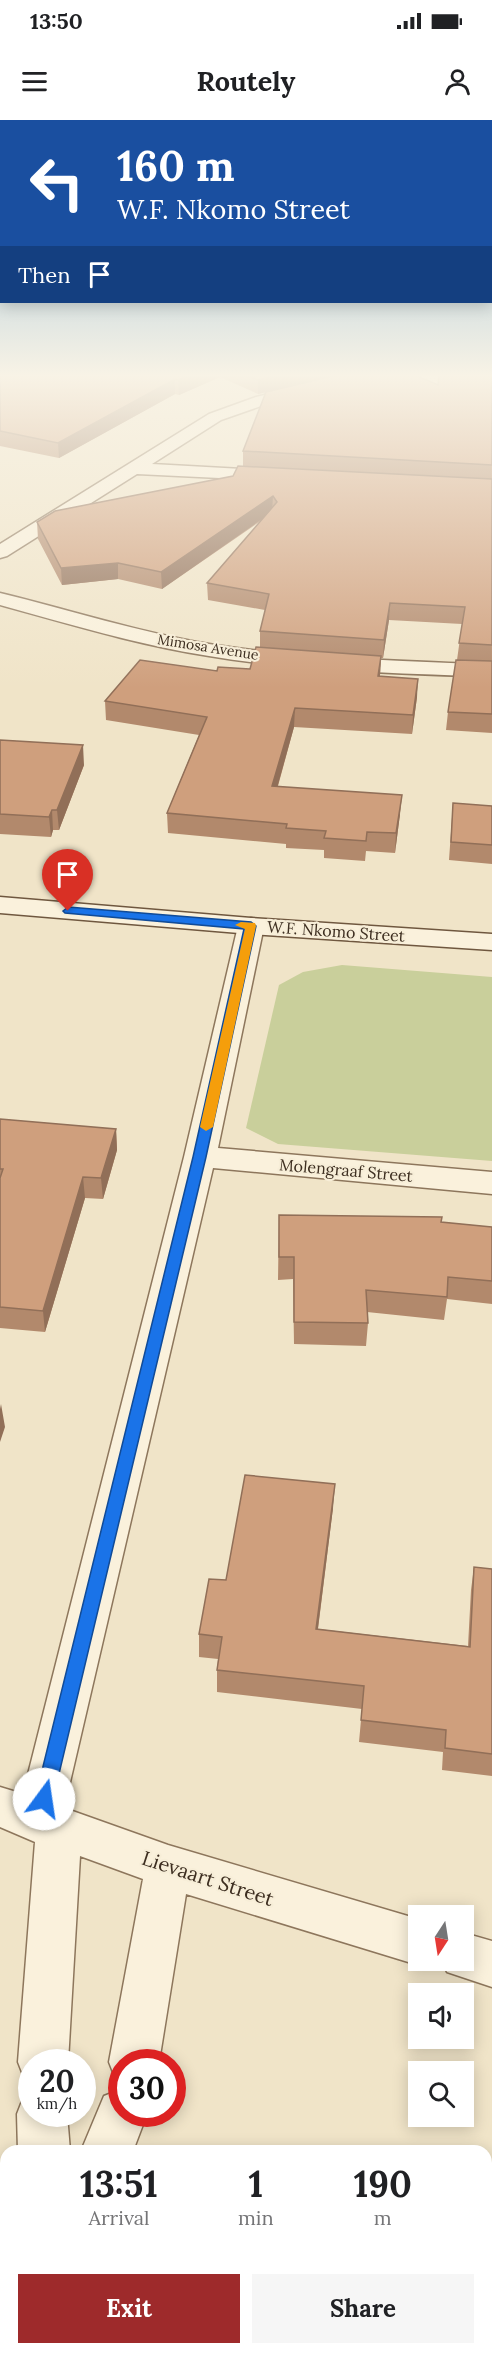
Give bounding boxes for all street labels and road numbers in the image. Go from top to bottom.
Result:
street label: Mimosa Avenue [156,630,260,664]
street label: W.F. Nkomo Street [266,916,406,946]
street label: Molengraaf Street [278,1154,414,1186]
street label: Lievaart Street [139,1845,277,1911]

